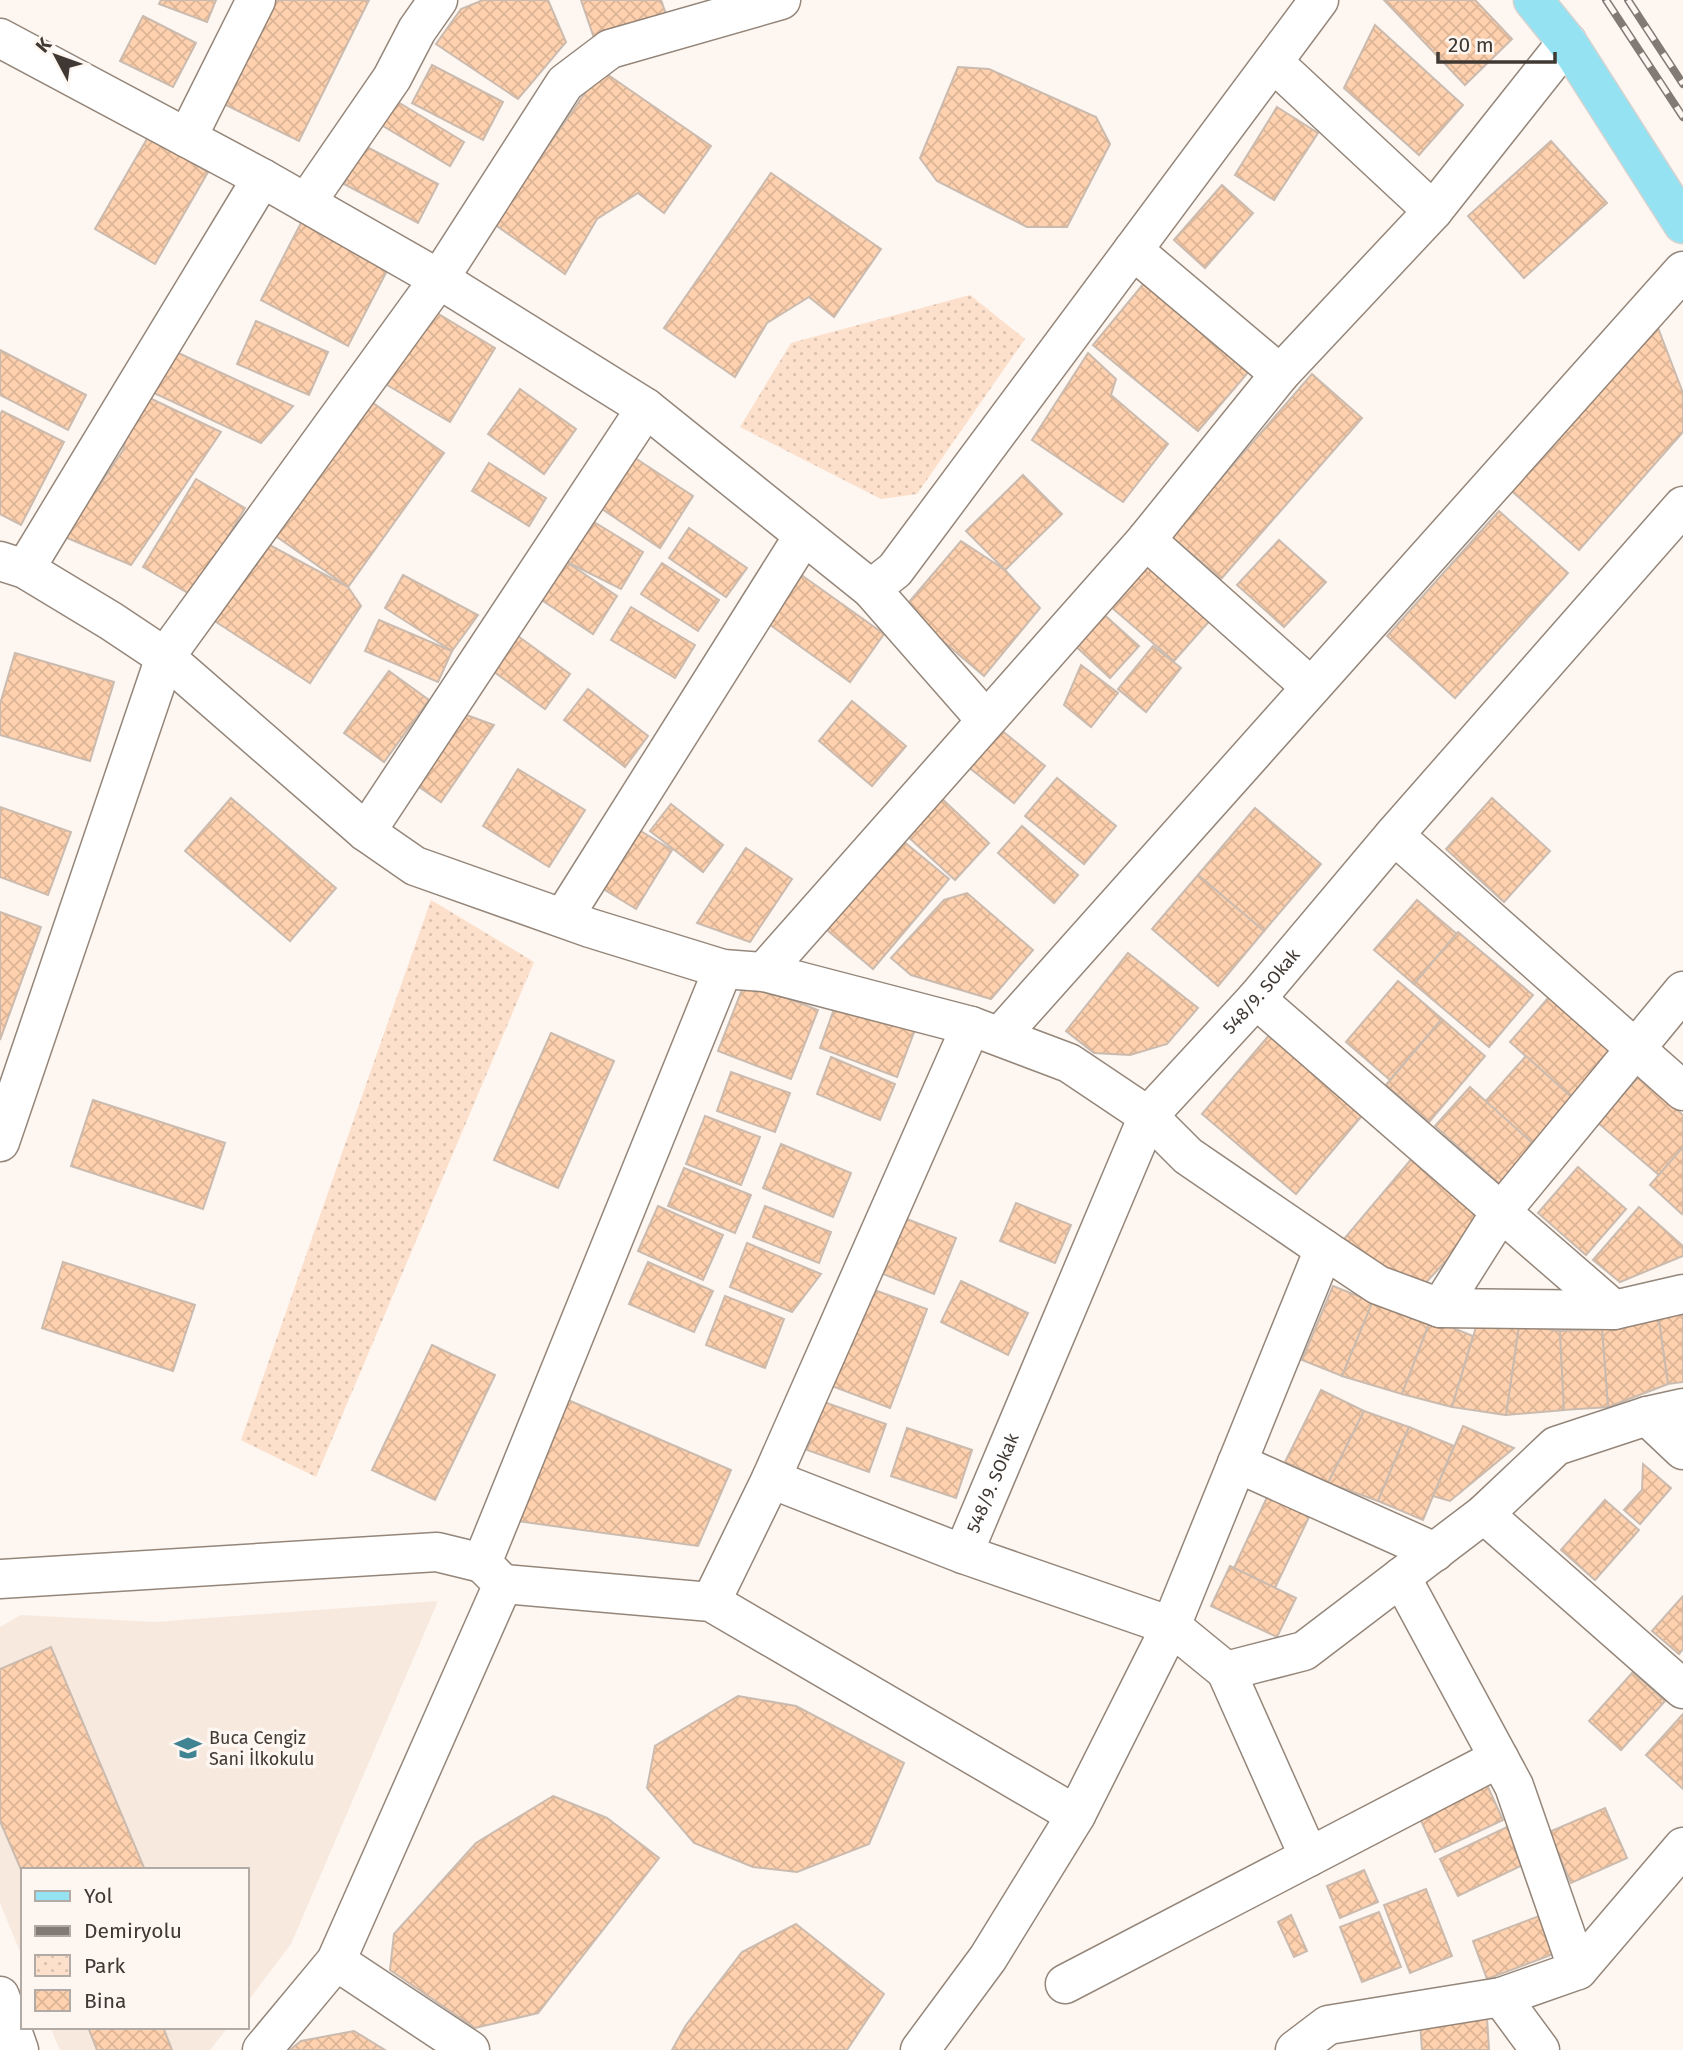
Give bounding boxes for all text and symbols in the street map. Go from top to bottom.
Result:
north arrow [21,21,91,91]
scale bar [1438,21,1555,65]
text: K [31,32,57,57]
text: 20 m [1448,32,1494,58]
street label: 548/9. SOkak [1218,944,1305,1039]
street label: 548/9. SOkak [962,1429,1024,1536]
place label: Buca Cengiz Sani İlkokulu [209,1727,314,1770]
school or university icon: Buca Cengiz Sani İlkokulu [173,1733,203,1763]
legend [21,1868,248,2029]
text: Yol [84,1883,113,1909]
text: Demiryolu [84,1918,182,1944]
text: Park [84,1953,126,1979]
text: Bina [84,1988,126,2014]

